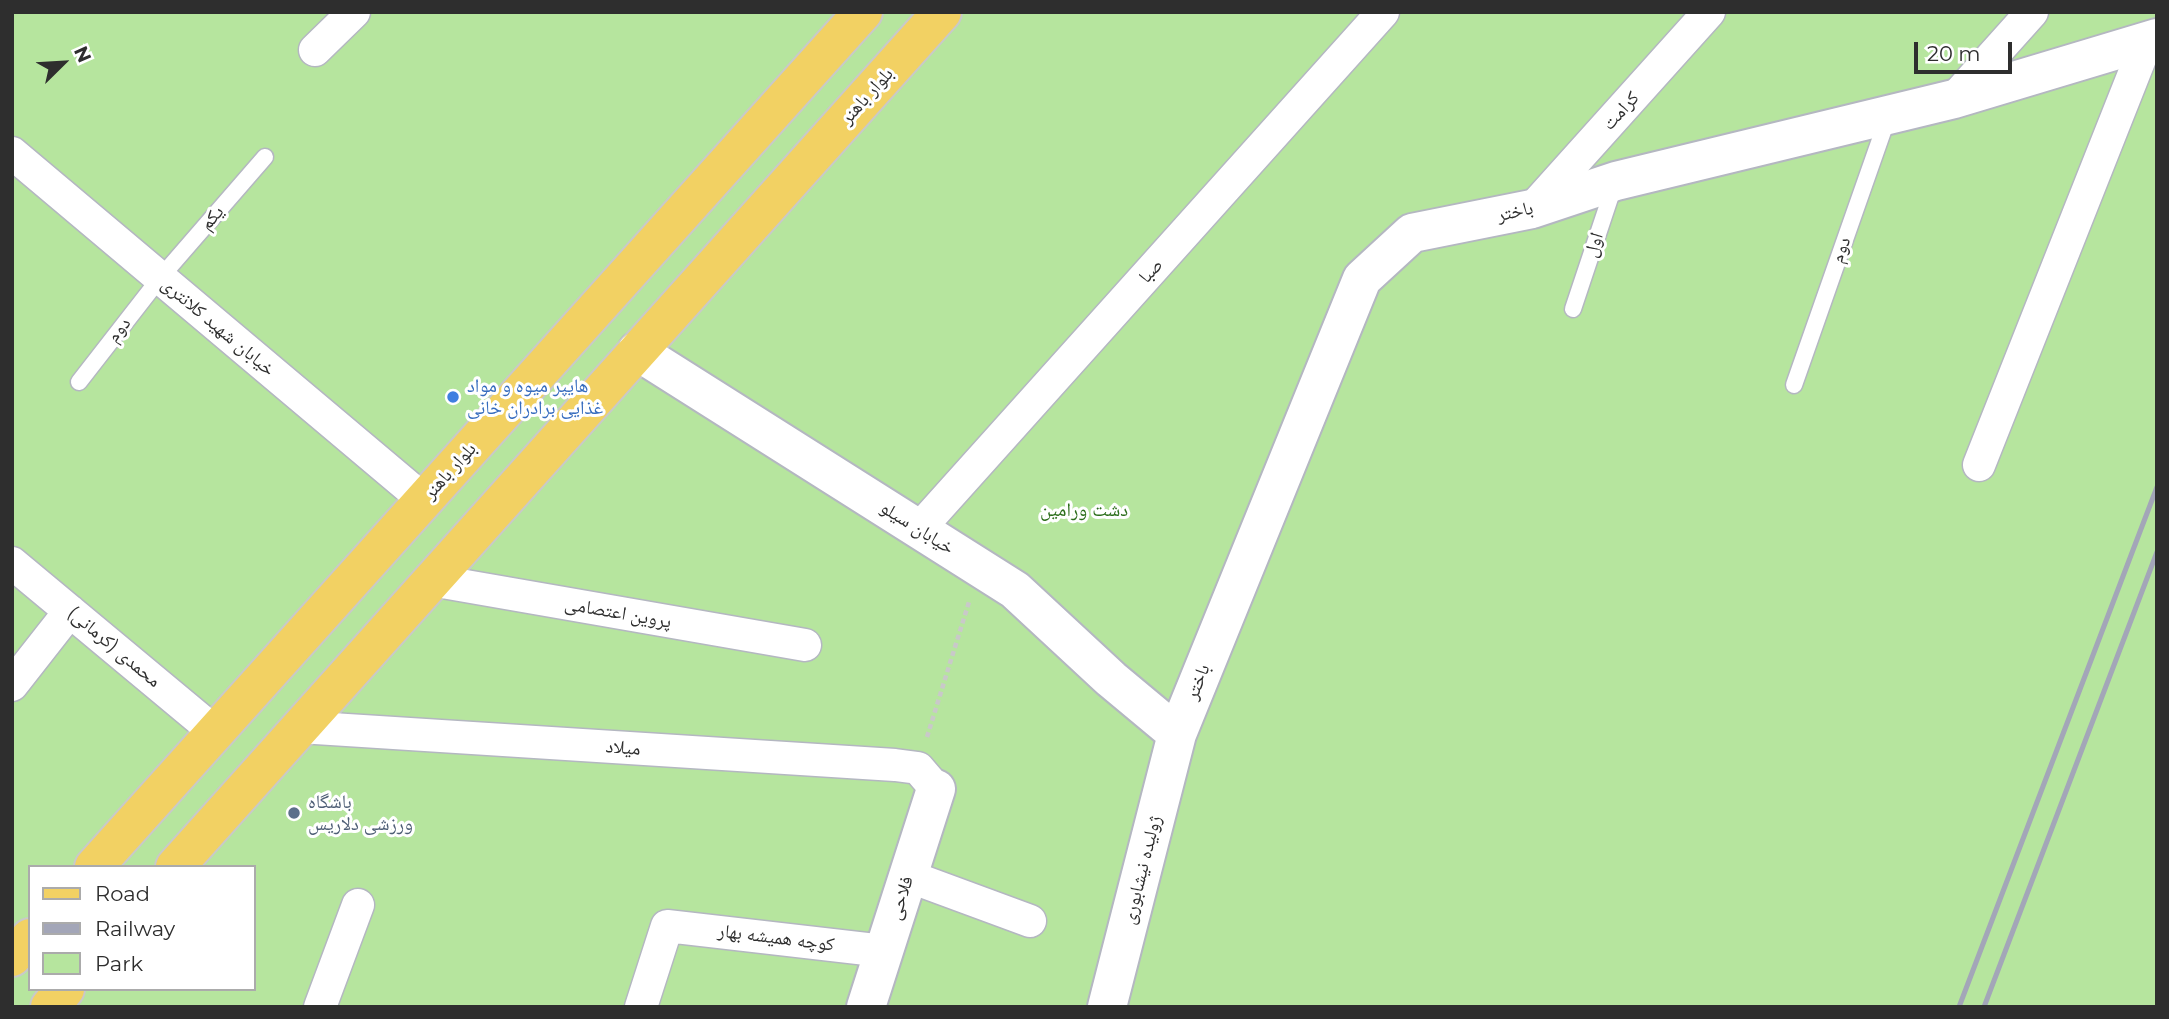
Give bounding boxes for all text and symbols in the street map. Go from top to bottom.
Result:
north arrow [28,28,98,98]
scale bar [1917,28,2015,72]
text: 20 m [1927,41,1981,66]
text: N [69,43,96,66]
street label: بلوار باهنر [836,63,898,129]
street label: کرامت [1598,87,1644,135]
street label: باختر [1495,197,1535,227]
street label: یکم [195,201,229,235]
street label: اول [1579,230,1609,260]
street label: دوم [1826,234,1856,266]
street label: صبا [1134,254,1168,288]
street label: خیابان شهید کلانتری [157,273,279,381]
street label: دوم [102,313,136,347]
place label: هایپر میوه و‌ مواد غذایی برادران خانی [467,375,603,419]
marker: هایپر میوه و‌ مواد غذایی برادران خانی [445,389,461,405]
street label: بلوار باهنر [419,438,481,504]
street label: خیابان سیلو [876,496,958,560]
park label: دشت ورامین [1040,499,1128,521]
street label: پروین اعتصامی [563,592,673,634]
street label: محمدی (کرمانی) [63,601,165,693]
street label: باختر [1181,661,1215,703]
street label: میلاد [605,735,641,761]
place label: باشگاه ورزشی دلاریس [308,791,413,835]
marker: باشگاه ورزشی دلاریس [286,805,302,821]
street label: ژولیده نیشابوری [1117,813,1167,927]
legend [28,865,256,991]
street label: فلاحی [883,873,919,923]
text: Road [95,881,150,906]
text: Railway [95,916,175,941]
street label: کوچه همیشه بهار [716,920,836,956]
text: Park [95,951,143,976]

